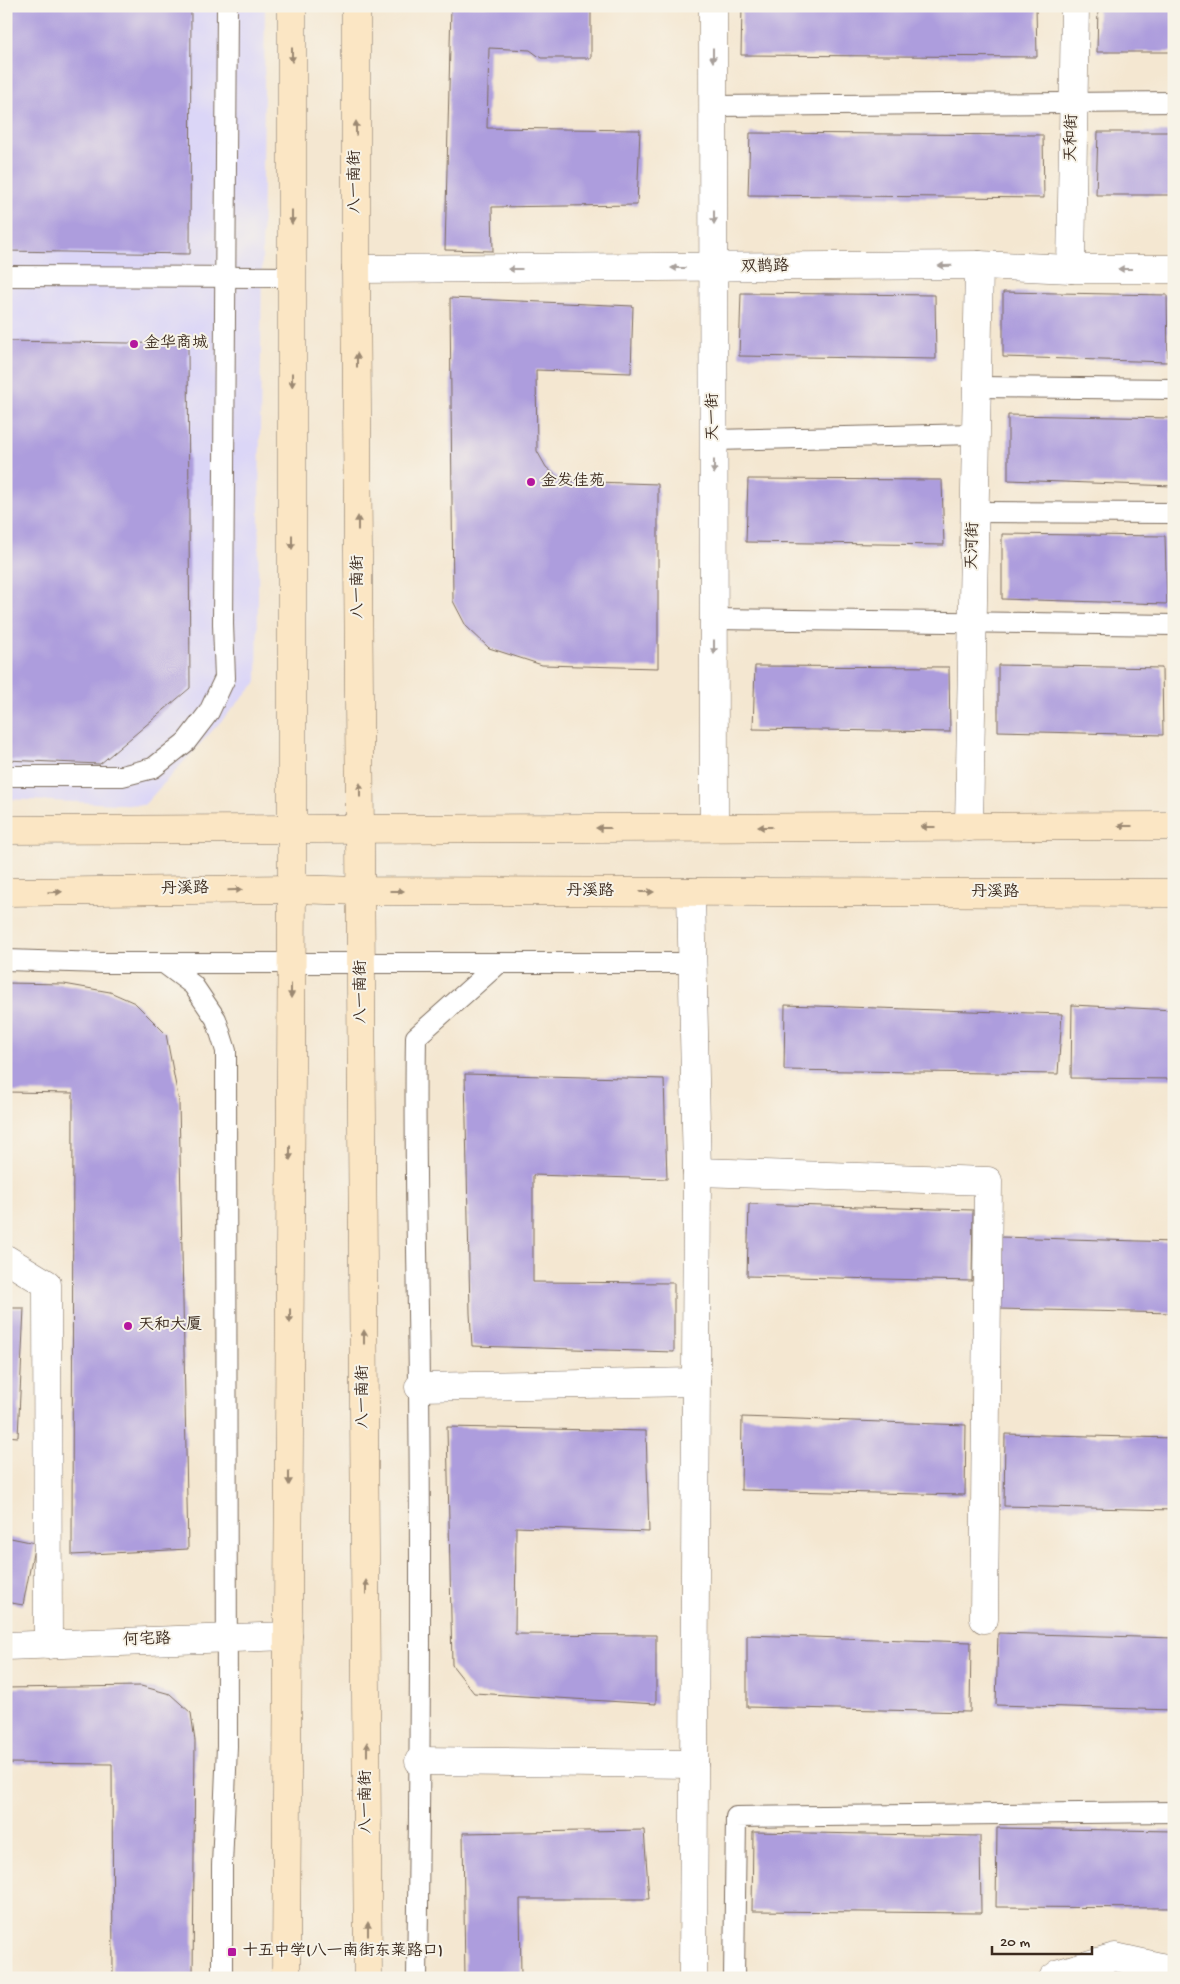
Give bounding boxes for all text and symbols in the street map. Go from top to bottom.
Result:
one-way arrow [288,47,296,63]
one-way arrow [709,47,717,63]
street label: 天和街 [1062,114,1083,162]
one-way arrow [352,119,360,135]
street label: 八一南街 [345,150,366,214]
one-way arrow [288,210,296,226]
one-way arrow [710,210,718,226]
street label: 双鹊路 [741,256,789,278]
one-way arrow [937,262,953,270]
one-way arrow [669,264,685,272]
one-way arrow [507,265,523,273]
one-way arrow [1117,265,1133,273]
place label: 金华商城 [144,334,208,354]
marker: 金华商城 [128,338,140,350]
one-way arrow [353,352,361,368]
one-way arrow [288,372,296,388]
street label: 天一街 [704,393,724,441]
one-way arrow [710,460,718,476]
place label: 金发佳苑 [541,472,605,492]
marker: 金发佳苑 [525,476,537,488]
one-way arrow [354,514,362,530]
street label: 天河街 [963,522,984,570]
one-way arrow [288,535,296,551]
street label: 八一南街 [348,555,369,619]
one-way arrow [710,640,718,656]
one-way arrow [356,782,364,798]
one-way arrow [1117,822,1133,830]
one-way arrow [757,823,773,831]
one-way arrow [919,823,935,831]
one-way arrow [594,824,610,832]
street label: 丹溪路 [161,878,209,900]
street label: 丹溪路 [566,881,614,902]
street label: 丹溪路 [971,882,1019,903]
one-way arrow [227,886,243,894]
one-way arrow [390,887,406,895]
one-way arrow [47,888,63,896]
one-way arrow [640,888,656,896]
street label: 八一南街 [351,960,372,1024]
one-way arrow [287,983,295,999]
one-way arrow [286,1145,294,1161]
one-way arrow [286,1308,294,1324]
place label: 天和大厦 [138,1316,202,1336]
marker: 天和大厦 [122,1320,134,1332]
one-way arrow [360,1328,368,1344]
street label: 八一南街 [353,1365,374,1429]
one-way arrow [285,1470,293,1486]
one-way arrow [362,1578,370,1594]
street label: 何宅路 [123,1629,171,1651]
one-way arrow [363,1741,371,1757]
street label: 八一南街 [356,1770,377,1834]
one-way arrow [364,1921,372,1937]
scale bar [992,1924,1092,1956]
text: 20 m [1000,1934,1030,1952]
place label: 十五中学(八一南街东莱路口) [242,1941,443,1962]
marker: 十五中学(八一南街东莱路口) [226,1946,238,1958]

